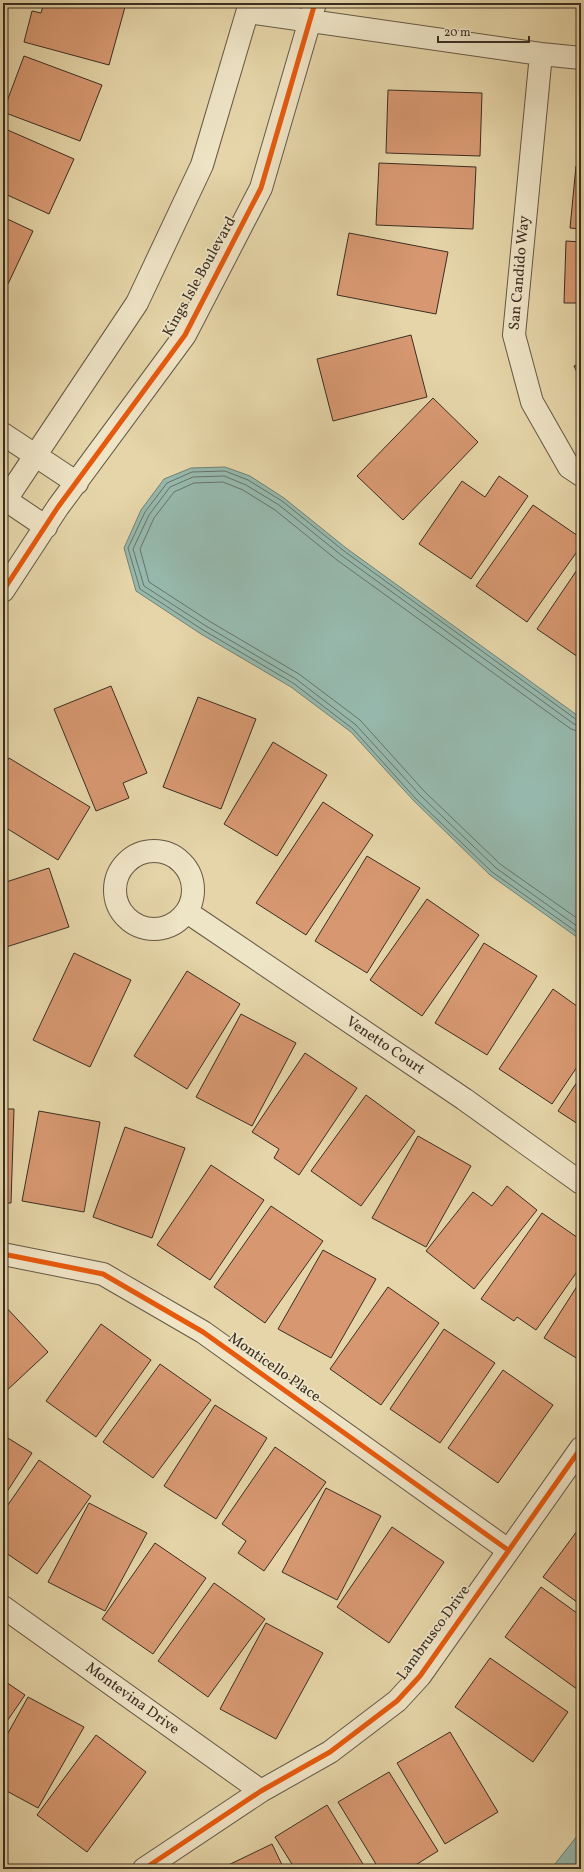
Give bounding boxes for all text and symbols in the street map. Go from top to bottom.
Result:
scale bar [438,18,529,44]
text: 20 m [444,25,471,41]
street label: Kings Isle Boulevard [158,213,242,341]
street label: San Candido Way [505,215,535,331]
street label: Venetto Court [341,1012,429,1080]
street label: Monticello Place [223,1328,325,1408]
street label: Lambrusco Drive [392,1581,476,1685]
street label: Montevina Drive [81,1658,183,1740]

